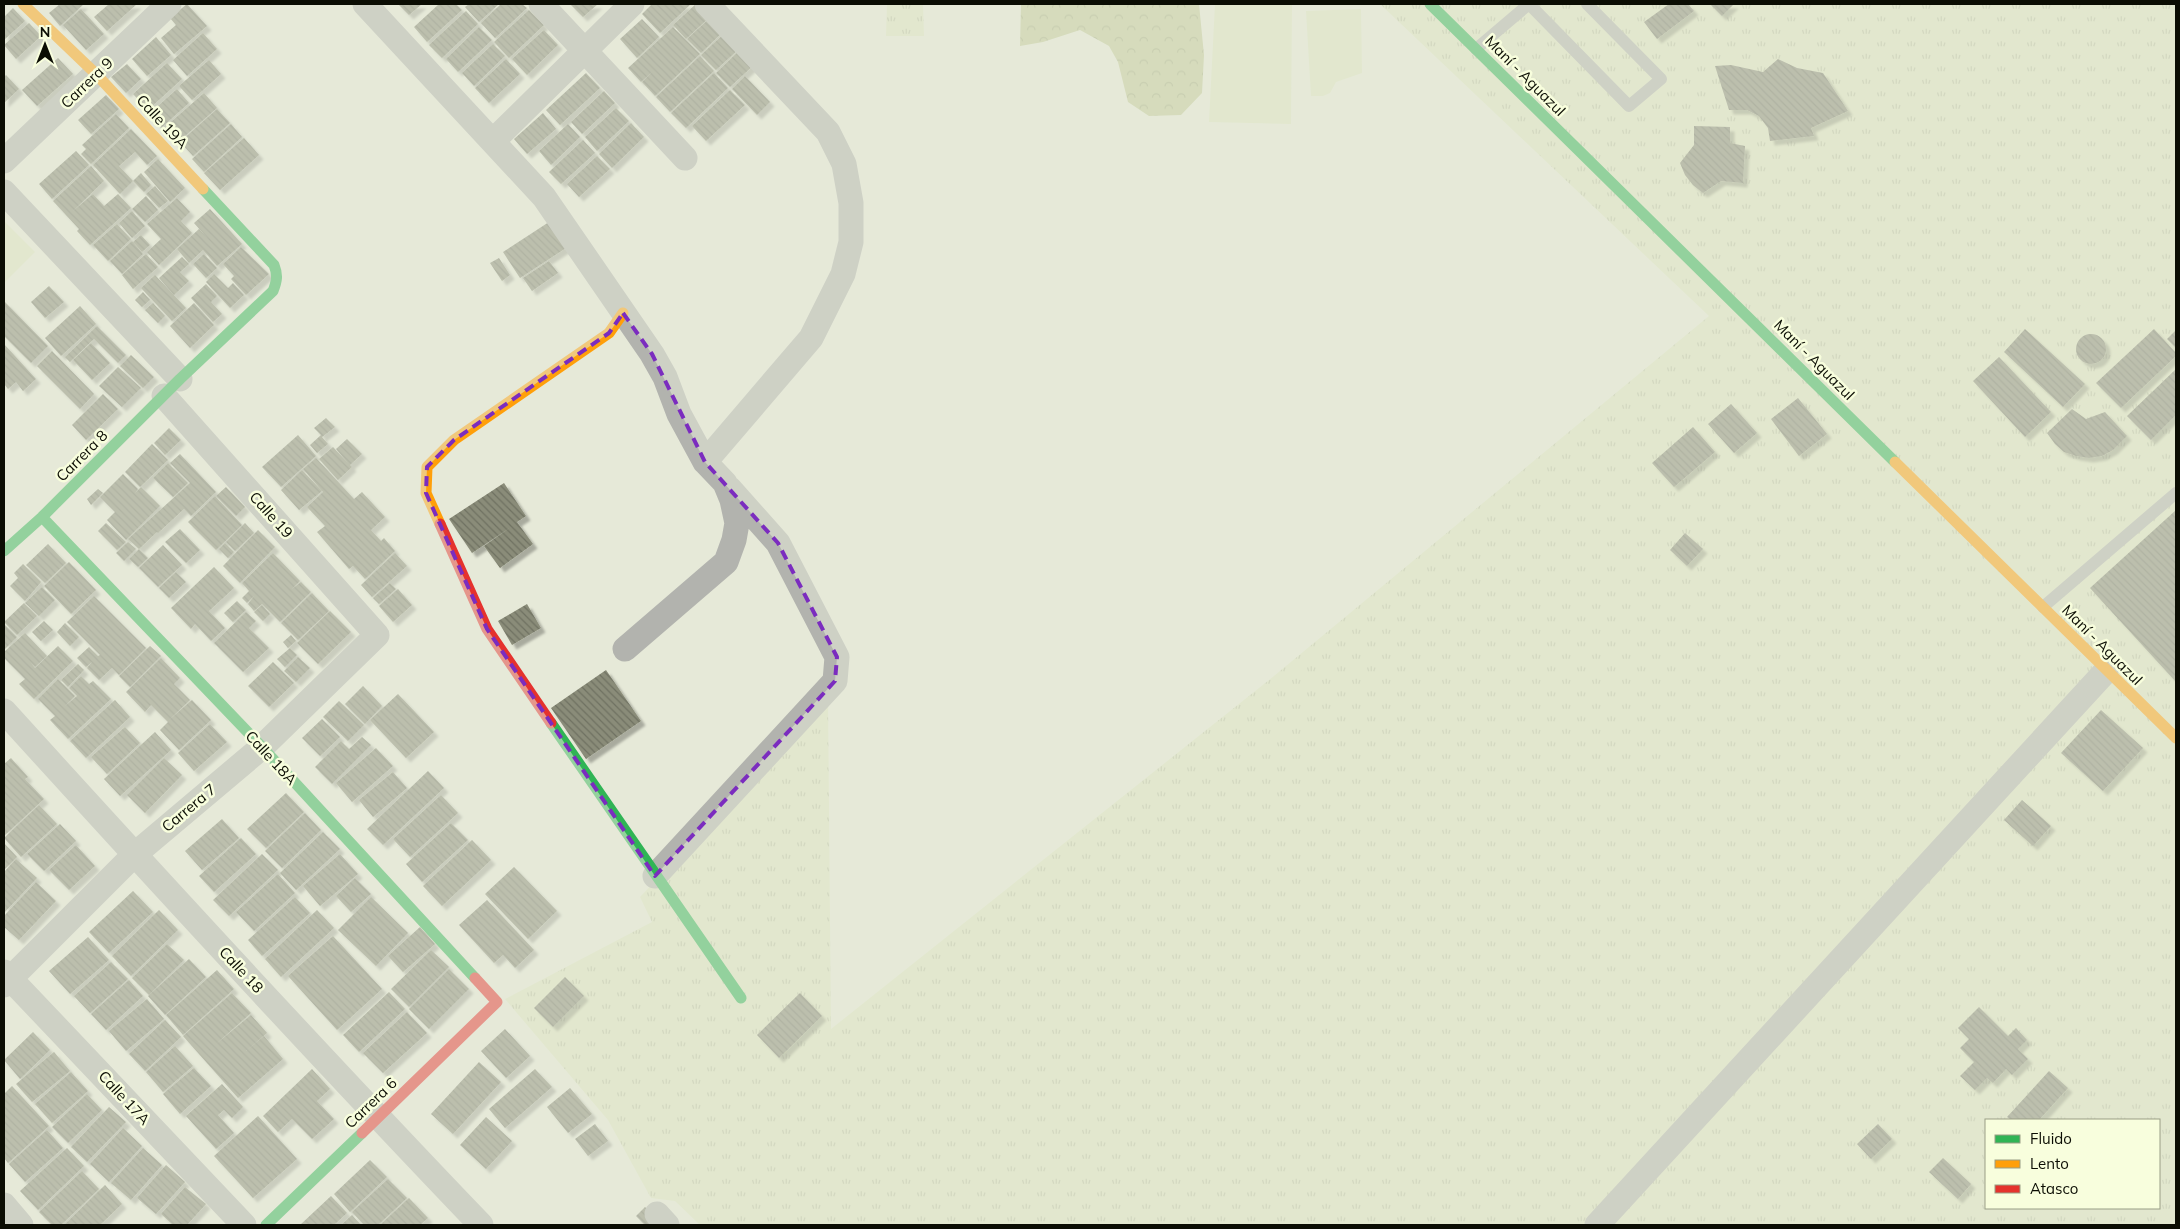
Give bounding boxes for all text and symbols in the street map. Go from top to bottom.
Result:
north arrow [20,20,70,70]
text: N [40,23,50,41]
street label: Maní - Aguazul [1481,31,1570,120]
street label: Carrera 9 [57,53,117,112]
street label: Calle 19A [132,91,192,153]
street label: Maní - Aguazul [1770,315,1859,404]
street label: Carrera 8 [52,426,111,485]
street label: Calle 19 [245,487,297,542]
street label: Maní - Aguazul [2058,600,2147,689]
street label: Calle 18A [241,727,301,789]
street label: Carrera 7 [158,779,220,836]
street label: Calle 18 [215,943,267,997]
street label: Calle 17A [94,1067,154,1129]
street label: Carrera 6 [341,1073,401,1132]
legend [1985,1119,2160,1209]
text: Fluido [2030,1129,2072,1148]
text: Lento [2030,1154,2069,1173]
text: Atasco [2030,1179,2078,1198]

